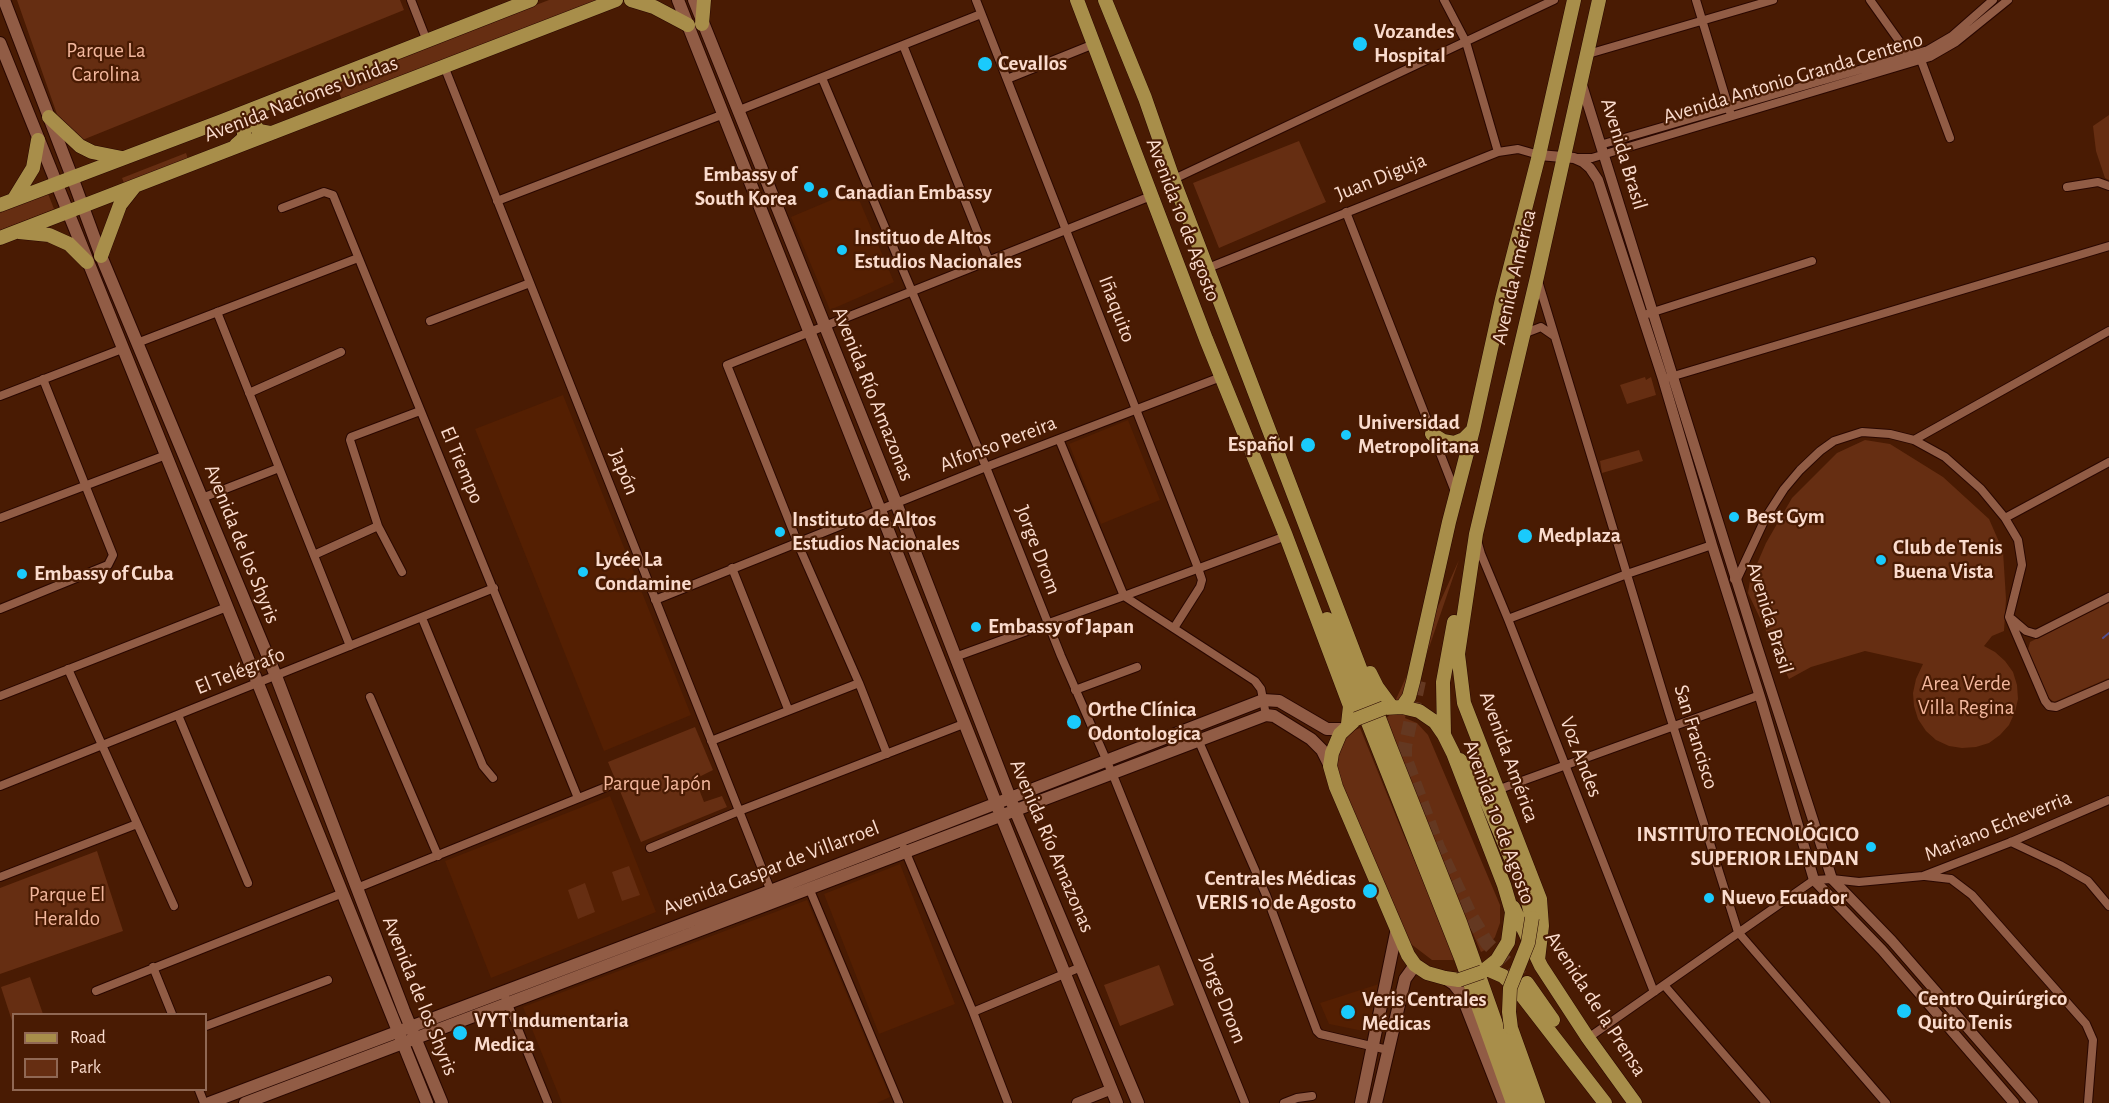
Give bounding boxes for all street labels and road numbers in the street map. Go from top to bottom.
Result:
street label: Avenida Antonio Granda Centeno [1660,26,1926,130]
street label: Avenida Naciones Unidas [201,50,401,148]
street label: Avenida Brasil [1595,95,1653,213]
street label: Avenida 10 de Agosto [1140,135,1226,305]
street label: Juan Diguja [1332,147,1430,207]
street label: Avenida América [1486,207,1542,347]
street label: Iñaquito [1093,272,1141,346]
street label: Avenida Río Amazonas [827,303,919,485]
street label: Alfonso Pereira [936,410,1060,478]
street label: El Tiempo [434,423,490,507]
street label: Japón [603,445,645,499]
street label: Avenida de los Shyris [199,461,285,627]
street label: Jorge Drom [1009,502,1067,598]
street label: Avenida Brasil [1741,559,1799,677]
street label: El Telégrafo [191,642,289,700]
street label: San Francisco [1668,682,1724,792]
street label: Avenida América [1474,688,1544,826]
street label: Voz Andes [1554,713,1608,801]
street label: Avenida 10 de Agosto [1458,736,1540,908]
street label: Avenida Río Amazonas [1004,756,1100,936]
street label: Mariano Echeverria [1921,785,2075,867]
street label: Avenida Gaspar de Villarroel [659,815,883,921]
street label: Avenida de los Shyris [377,913,463,1079]
street label: Avenida de la Prensa [1540,927,1652,1081]
street label: Jorge Drom [1194,951,1252,1047]

